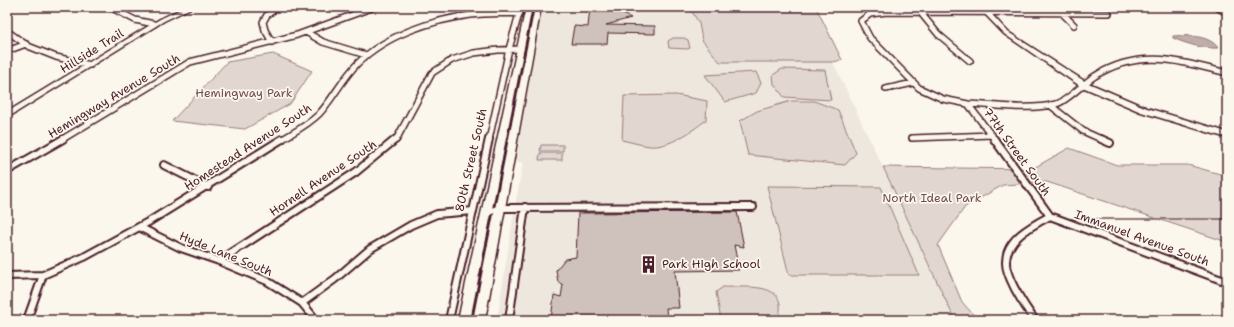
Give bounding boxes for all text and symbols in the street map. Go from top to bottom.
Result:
street label: Hillside Trail [57,25,127,77]
street label: Hemingway Avenue South [45,50,183,142]
park label: Hemingway Park [195,85,293,101]
street label: Homestead Avenue South [181,100,315,194]
street label: 77th Street South [980,105,1054,199]
street label: 80th Street South [451,107,491,213]
street label: Hornell Avenue South [266,136,380,220]
park label: North Ideal Park [882,190,982,206]
street label: Immanuel Avenue South [1072,206,1212,270]
street label: Hyde Lane South [177,228,275,280]
building icon: Park High School [639,254,659,274]
place label: Park High School [662,256,761,272]

